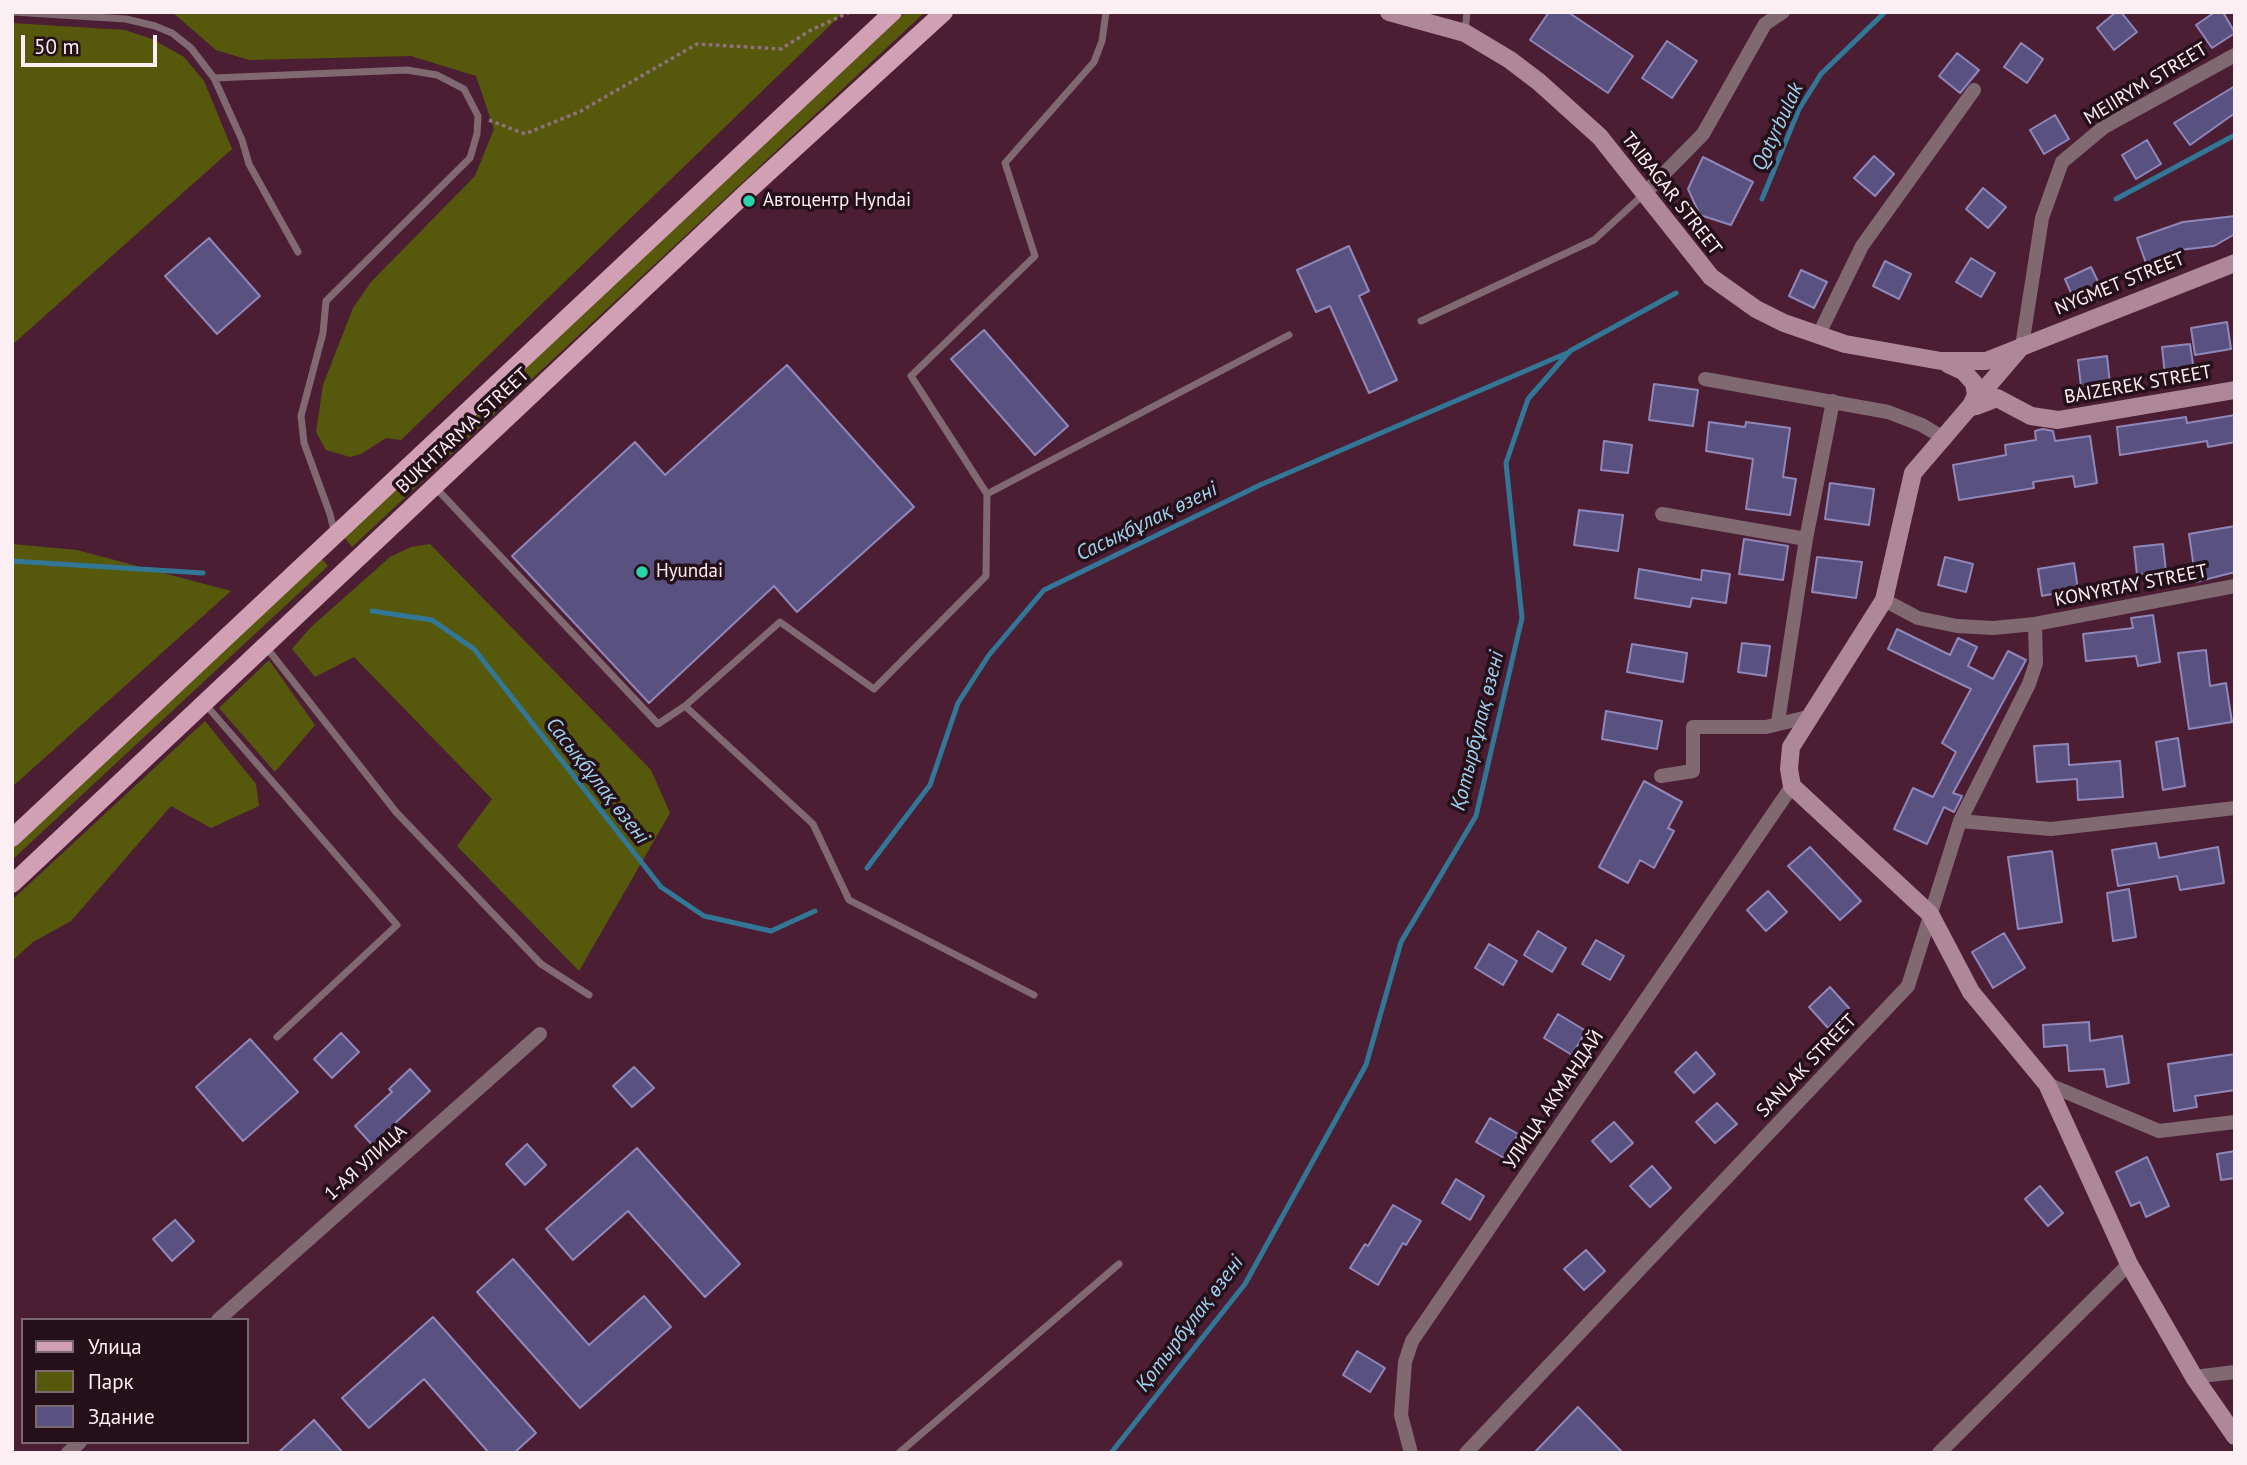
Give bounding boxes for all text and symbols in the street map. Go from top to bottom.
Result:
scale bar [24,21,161,65]
text: 50 m [34,33,80,60]
street label: MEIIRYM STREET [2080,38,2212,130]
water label: Qotyrbulak [1747,79,1809,175]
street label: TAIBAGAR STREET [1616,128,1726,260]
place label: Автоцентр Hyndai [763,190,911,212]
marker: Автоцентр Hyndai [741,193,757,209]
street label: NYGMET STREET [2052,248,2188,320]
street label: BAIZEREK STREET [2063,361,2213,409]
street label: BUKHTARMA STREET [392,363,534,499]
water label: Сасықбұлақ өзені [1072,477,1222,567]
street label: KONYRTAY STREET [2053,560,2209,612]
place label: Hyundai [656,561,723,583]
marker: Hyundai [634,564,650,580]
water label: Қотырбұлақ өзені [1446,649,1510,813]
water label: Сасықбұлақ өзені [540,713,654,849]
street label: SANLAK STREET [1752,1010,1862,1122]
street label: УЛИЦА АКМАНДАЙ [1499,1026,1609,1174]
street label: 1-АЯ УЛИЦА [320,1120,412,1206]
water label: Қотырбұлақ өзені [1131,1251,1249,1397]
legend [21,1318,248,1444]
text: Улица [88,1333,142,1360]
text: Парк [88,1368,134,1395]
text: Здание [88,1403,155,1430]

